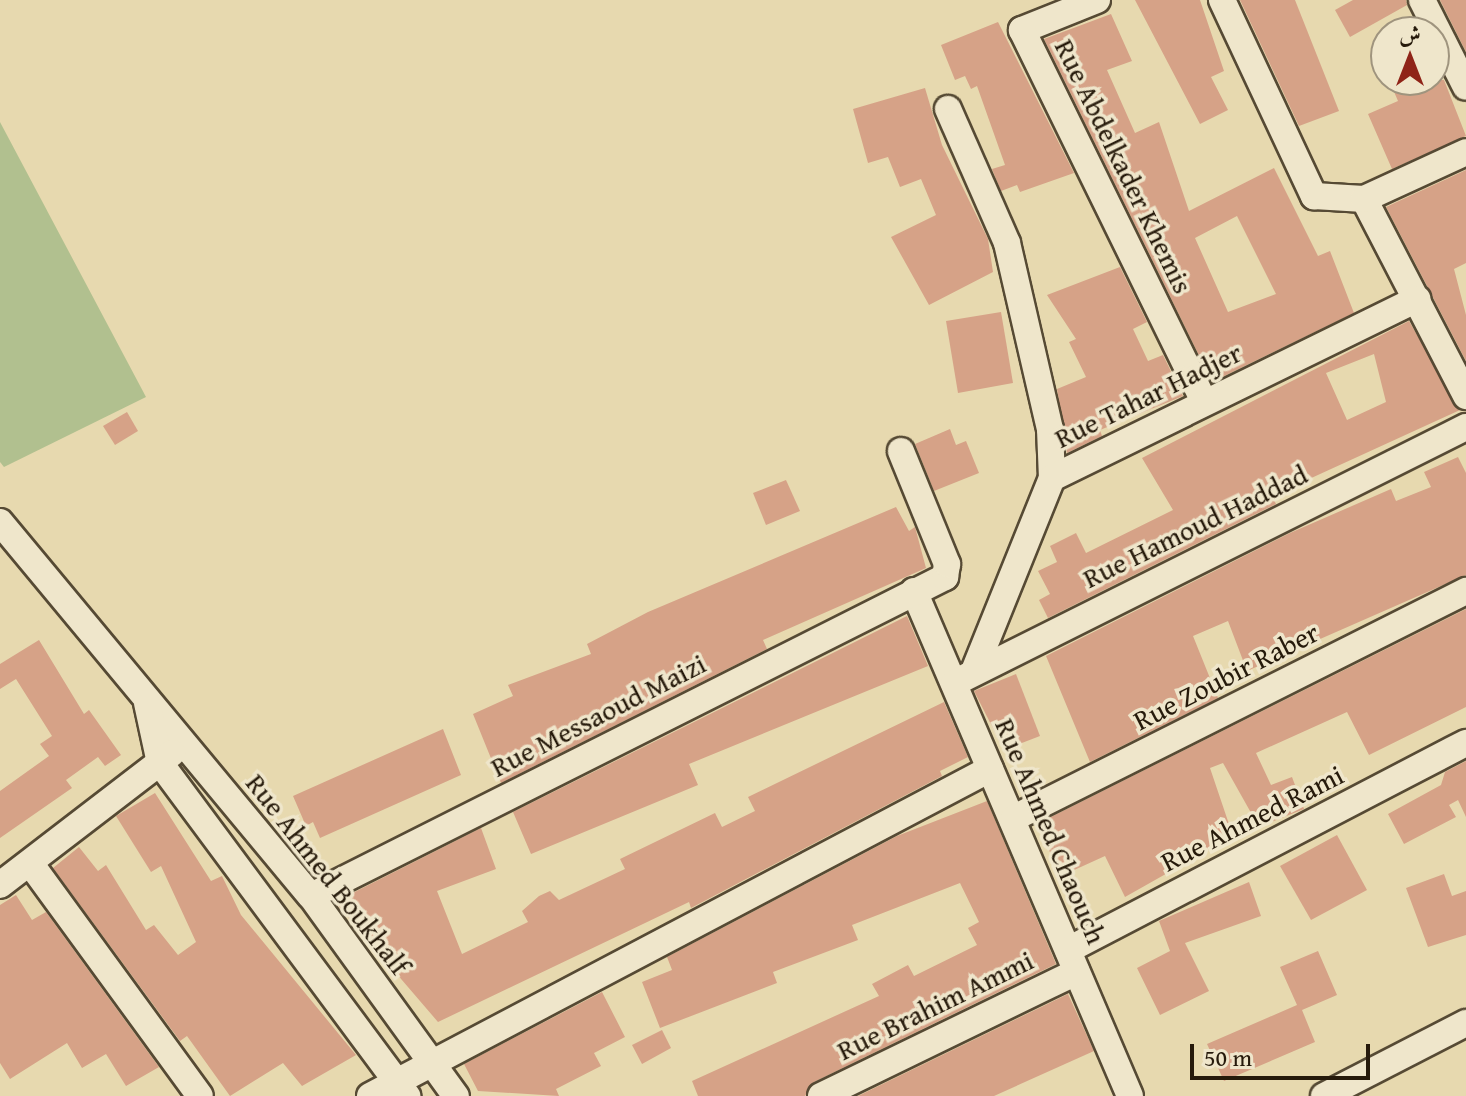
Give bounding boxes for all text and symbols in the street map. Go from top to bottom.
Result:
north arrow [1370,16,1450,96]
text: ش [1399,18,1421,50]
street label: Rue Abdelkader Khemis [1048,33,1200,299]
street label: Rue Tahar Hadjer [1049,335,1247,455]
street label: Rue Hamoud Haddad [1077,457,1313,595]
street label: Rue Zoubir Raber [1128,615,1324,737]
street label: Rue Messaoud Maizi [485,646,711,784]
street label: Rue Ahmed Chaouch [988,713,1114,949]
street label: Rue Ahmed Rami [1155,758,1349,878]
street label: Rue Ahmed Boukhalf [239,767,417,981]
street label: Rue Brahim Ammi [831,943,1039,1067]
scale bar [1194,1028,1374,1078]
text: 50 m [1204,1040,1252,1075]

